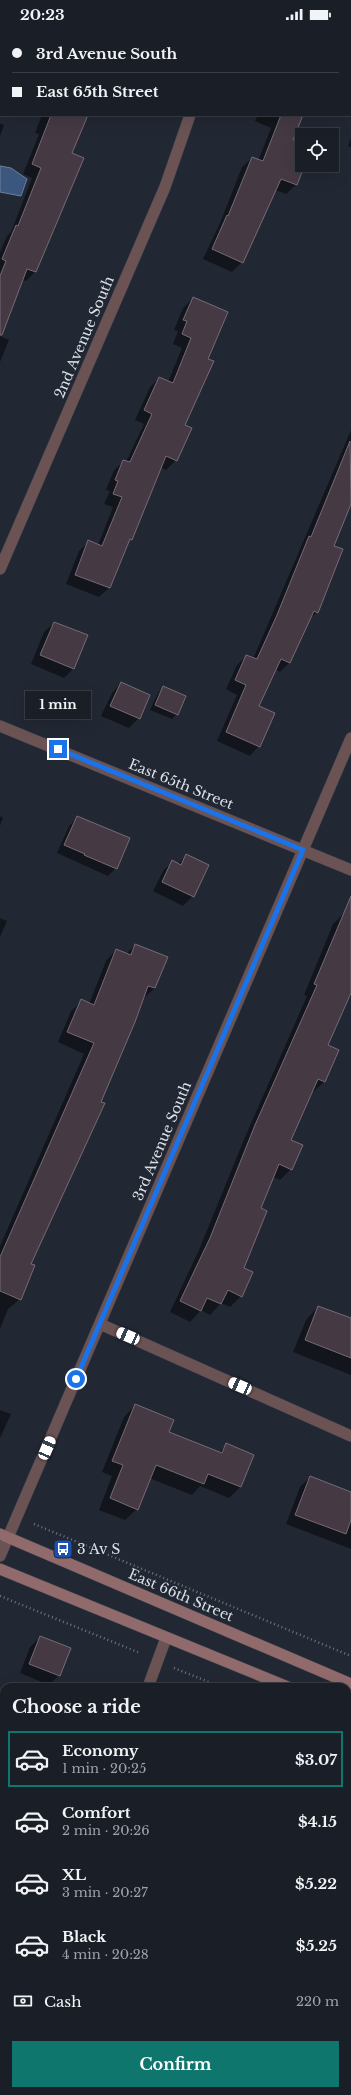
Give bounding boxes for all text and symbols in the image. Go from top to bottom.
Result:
text: 20:23 [20,5,65,24]
text: 3rd Avenue South [36,44,177,63]
text: East 65th Street [36,82,159,101]
map controls [295,128,339,172]
button: locate [295,128,339,172]
street label: 2nd Avenue South [50,273,118,401]
callout: 1 min [25,691,91,719]
text: 1 min [39,696,77,713]
route end [49,740,67,758]
street label: East 65th Street [126,755,237,814]
street label: 3rd Avenue South [129,1078,195,1203]
car [115,1326,141,1346]
route start [67,1370,85,1388]
car [227,1376,253,1396]
car [37,1435,57,1461]
bus stop icon: 3 Av S [52,1538,74,1560]
place label: 3 Av S [77,1540,120,1558]
street label: East 66th Street [126,1565,237,1626]
text: Choose a ride [12,1696,141,1718]
icon: car [14,1741,50,1777]
text: Economy [62,1741,139,1760]
text: $3.07 [295,1750,337,1769]
text: 1 min · 20:25 [62,1760,146,1777]
icon: car [14,1803,50,1839]
text: Comfort [62,1803,130,1822]
text: $4.15 [298,1812,337,1831]
text: 2 min · 20:26 [62,1822,150,1839]
icon: car [14,1865,50,1901]
text: XL [62,1865,86,1884]
text: $5.22 [295,1874,337,1893]
text: 3 min · 20:27 [62,1884,148,1901]
icon: car [14,1927,50,1963]
text: Black [62,1927,106,1946]
text: $5.25 [296,1936,337,1955]
text: 4 min · 20:28 [62,1946,149,1963]
icon: cash [12,1990,34,2012]
text: Cash [44,1992,81,2011]
text: 220 m [296,1993,339,2010]
button: Confirm [12,2041,339,2087]

